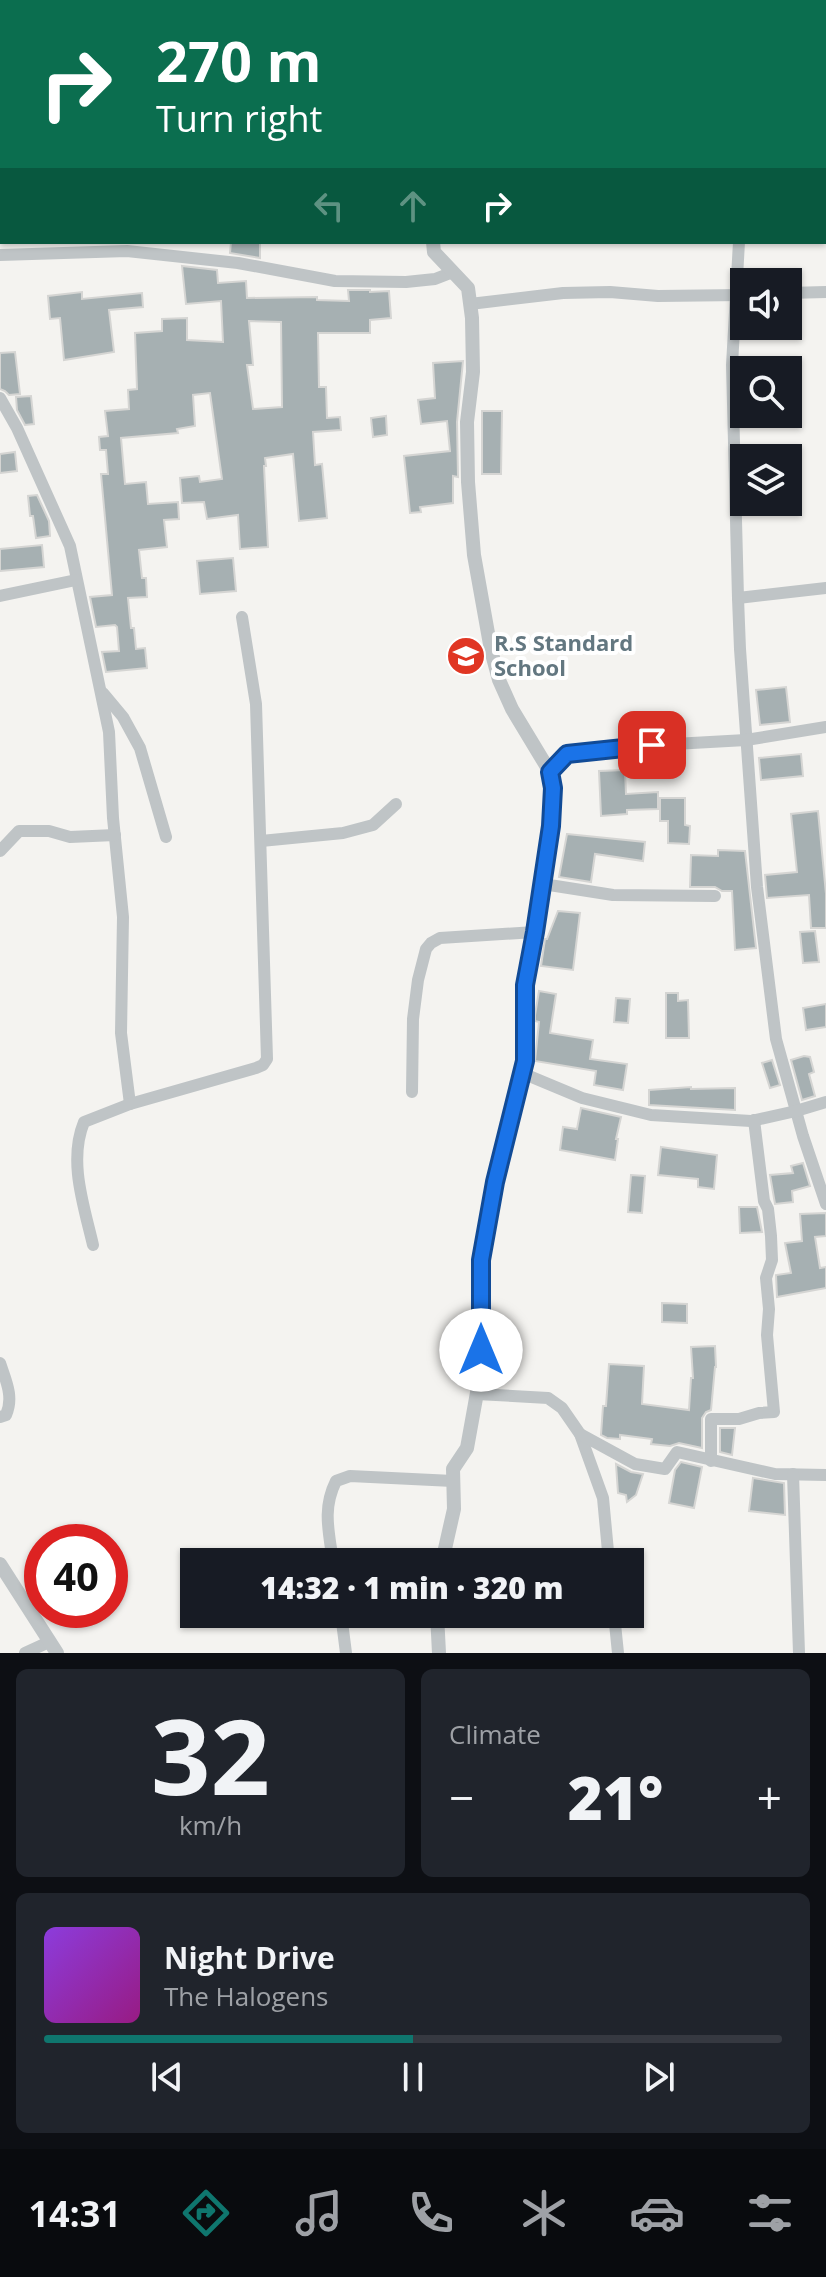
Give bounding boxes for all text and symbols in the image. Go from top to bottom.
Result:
text: 270 m [156,22,322,98]
icon: right [24,32,128,136]
text: Turn right [156,94,322,143]
icon: left [307,184,351,228]
icon: ahead [391,184,435,228]
icon: right [475,184,519,228]
map controls [730,268,802,516]
button: sound [730,268,802,340]
button: search [730,356,802,428]
button: layers [730,444,802,516]
place label: R.S Standard School [494,627,633,682]
school or university icon: R.S Standard School [445,635,487,677]
pin [618,711,686,779]
icon: arrive [630,723,674,767]
position arrow [439,1308,523,1392]
speed limit sign: 40 [24,1524,128,1628]
text: 14:32 · 1 min · 320 m [260,1567,564,1608]
text: 32 [151,1684,270,1825]
text: Climate [449,1716,541,1752]
text: 21° [568,1756,663,1838]
text: − [449,1767,474,1827]
text: + [757,1767,782,1827]
text: km/h [179,1807,242,1843]
text: Night Drive [164,1937,335,1978]
text: The Halogens [164,1978,329,2014]
icon: previous [145,2055,189,2099]
icon: pause [391,2055,435,2099]
icon: next [637,2055,681,2099]
icon: directions [178,2185,234,2241]
icon: music [291,2185,347,2241]
icon: phone [403,2185,459,2241]
icon: climate [516,2185,572,2241]
icon: car [629,2185,685,2241]
icon: filters [742,2185,798,2241]
text: 14:31 [28,2189,121,2238]

